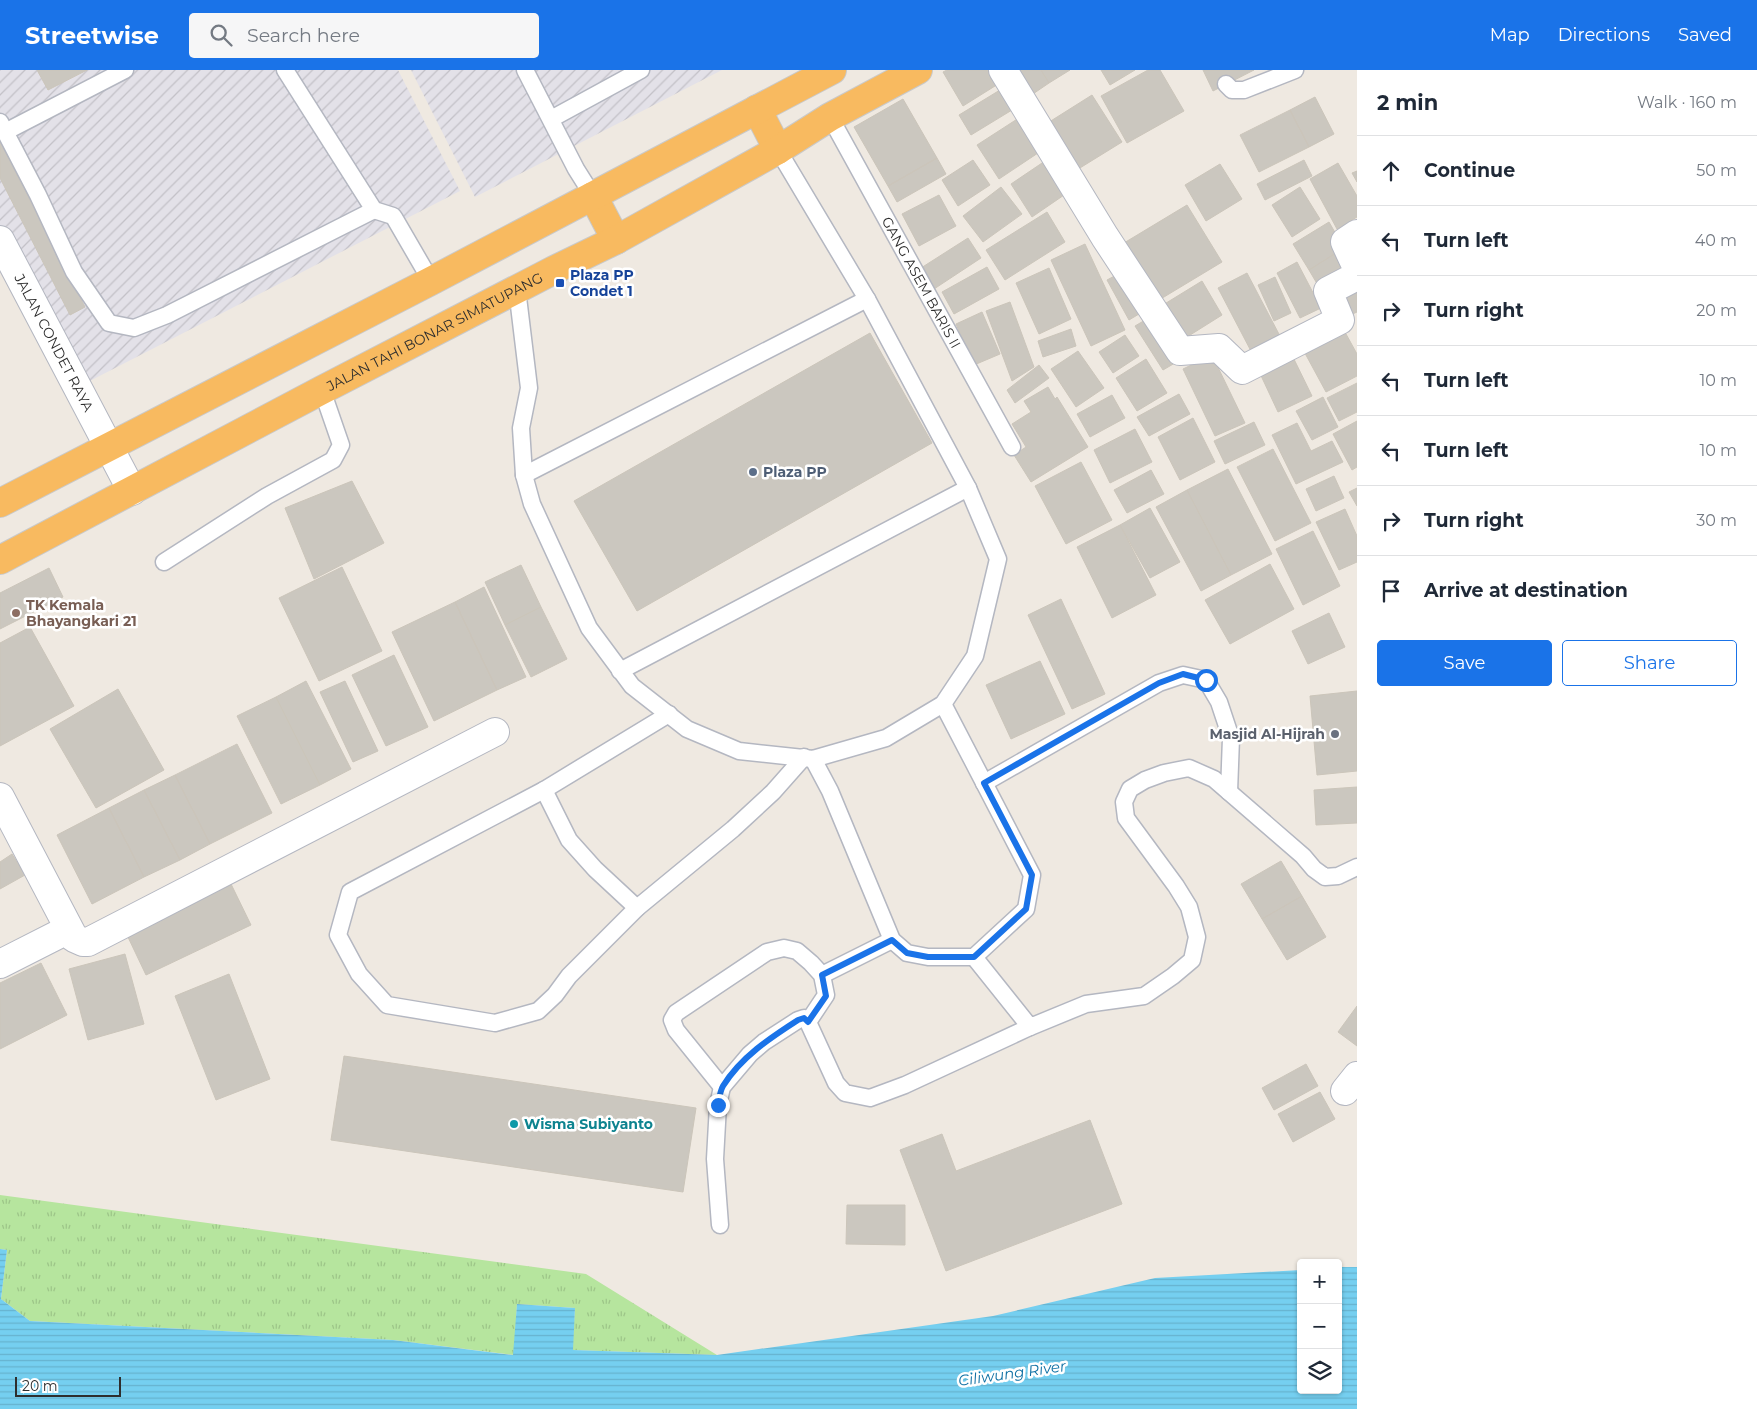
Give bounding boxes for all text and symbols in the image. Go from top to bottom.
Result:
search box [189,13,539,58]
text: Streetwise [25,21,159,50]
icon: search [207,21,235,49]
text: Search here [247,24,360,47]
text: Map [1490,24,1530,46]
text: Directions [1558,24,1650,46]
text: Saved [1678,24,1732,46]
text: 2 min [1377,90,1438,115]
text: Walk · 160 m [1637,93,1737,112]
icon: ahead [1377,157,1405,185]
text: Continue [1424,159,1515,182]
text: 50 m [1696,161,1737,180]
street label: GANG ASEM BARIS II [878,214,965,351]
icon: left [1377,227,1405,255]
text: Turn left [1424,229,1509,252]
text: 40 m [1695,231,1737,250]
place label: Plaza PP Condet 1 [570,266,634,300]
street label: JALAN TAHI BONAR SIMATUPANG [323,268,546,396]
street label: JALAN CONDET RAYA [10,270,98,416]
marker: Plaza PP Condet 1 [554,277,566,289]
icon: right [1377,297,1405,325]
text: Turn right [1424,299,1524,322]
text: 20 m [1696,301,1737,320]
icon: left [1377,367,1405,395]
text: Turn left [1424,369,1509,392]
text: 10 m [1699,371,1737,390]
icon: left [1377,437,1405,465]
text: Turn left [1424,439,1509,462]
text: 10 m [1699,441,1737,460]
place label: Plaza PP [763,463,827,481]
marker: Plaza PP [747,466,759,478]
icon: right [1377,507,1405,535]
text: Turn right [1424,509,1524,532]
text: 30 m [1696,511,1737,530]
icon: arrive [1377,577,1405,605]
text: Arrive at destination [1424,579,1628,602]
place label: TK Kemala Bhayangkari 21 [26,596,137,630]
marker: TK Kemala Bhayangkari 21 [10,607,22,619]
button: Save [1377,640,1552,686]
button: Share [1562,640,1737,686]
route start [1195,669,1218,692]
place label: Masjid Al-Hijrah [1209,725,1325,743]
marker: Masjid Al-Hijrah [1329,728,1341,740]
route end [707,1094,730,1117]
place label: Wisma Subiyanto [524,1115,653,1133]
marker: Wisma Subiyanto [508,1118,520,1130]
map controls [1297,1259,1342,1394]
button: + [1297,1259,1342,1304]
button: − [1297,1304,1342,1349]
button: layers [1297,1349,1342,1394]
water label: Ciliwung River [957,1356,1068,1390]
scale bar [15,1374,121,1397]
text: 20 m [22,1377,58,1395]

